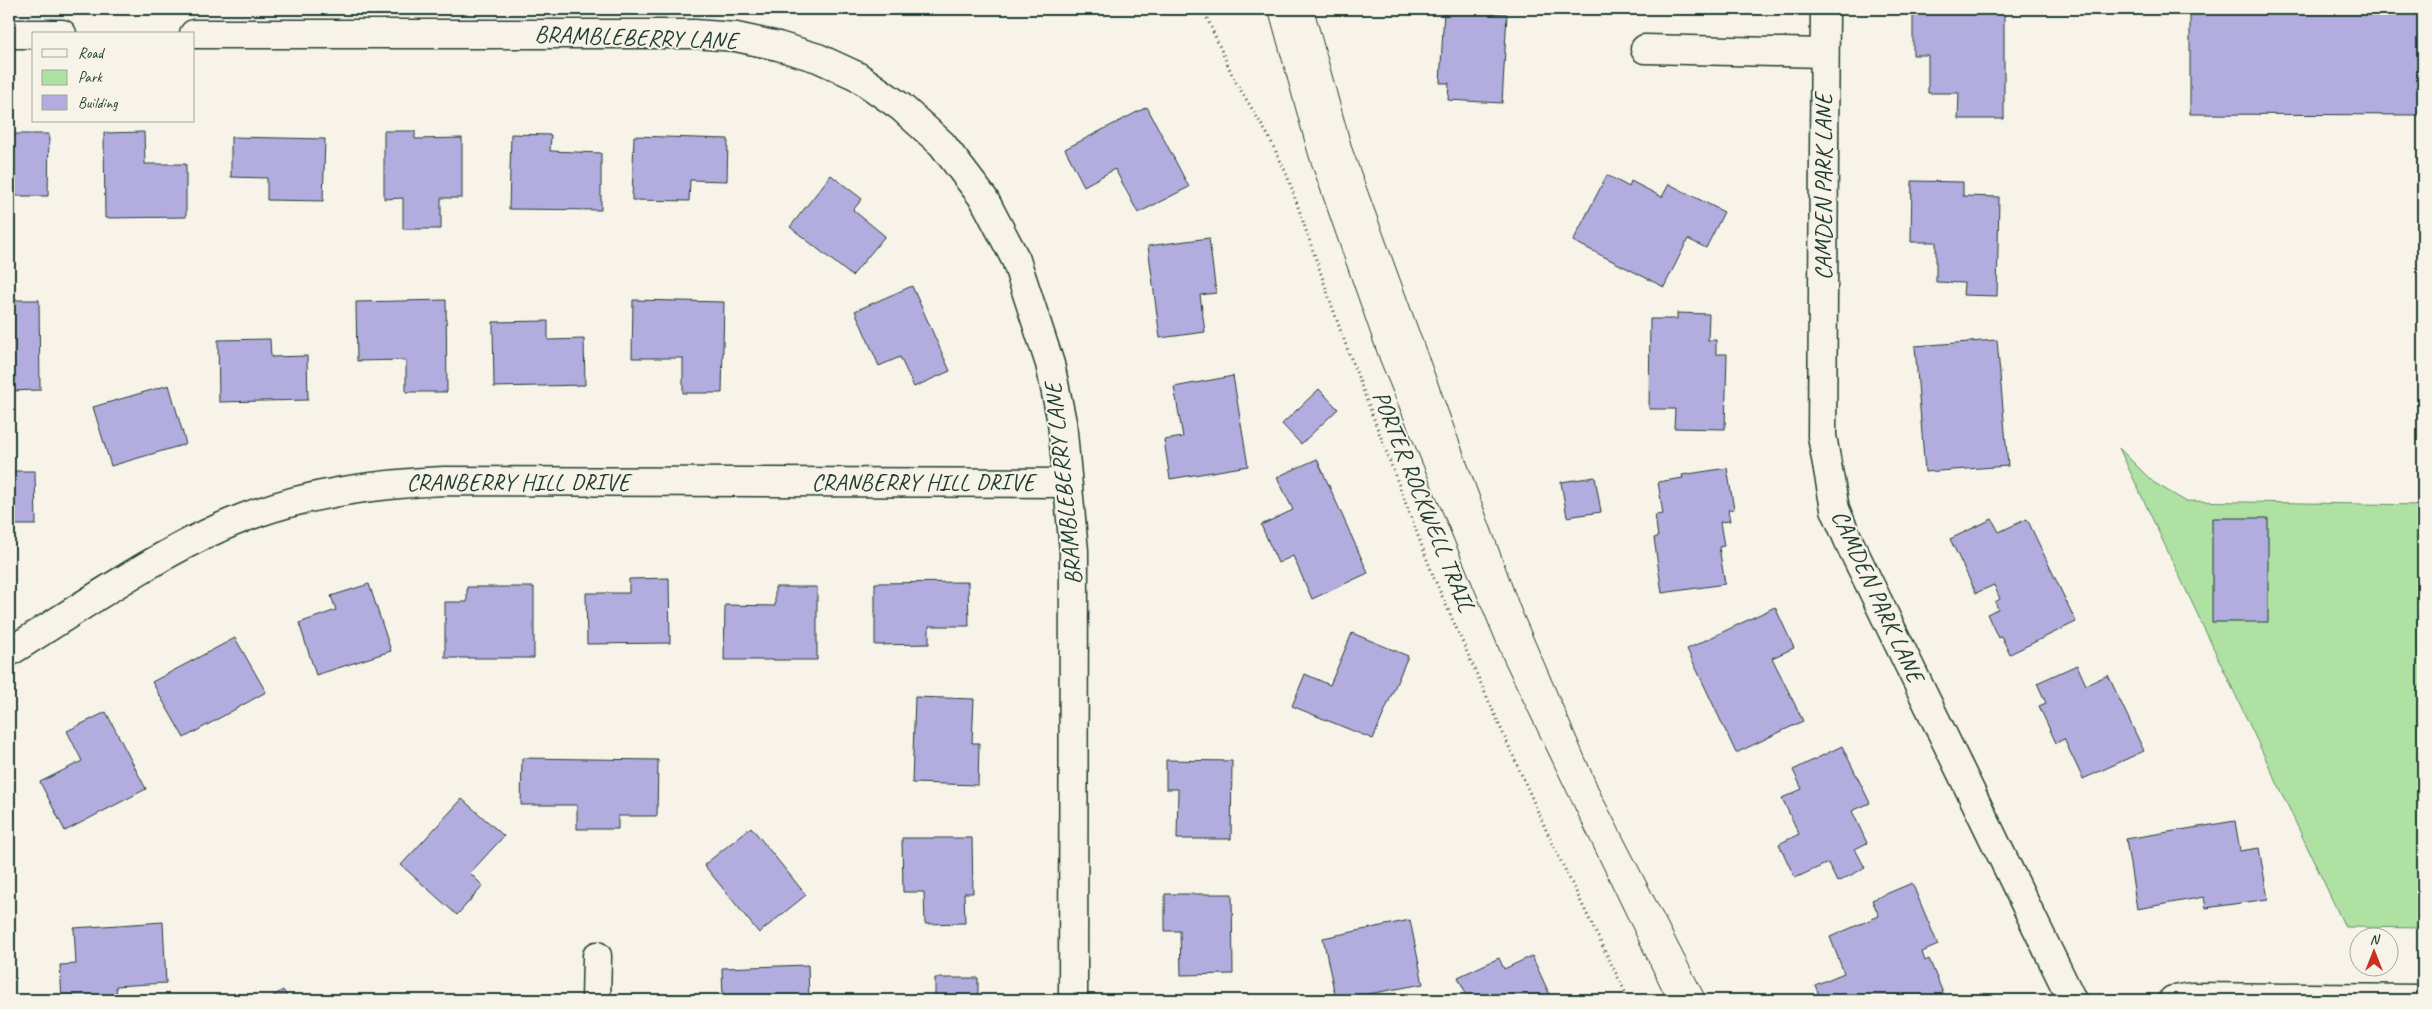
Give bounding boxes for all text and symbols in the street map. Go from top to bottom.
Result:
street label: BRAMBLEBERRY LANE [534,18,741,56]
legend [32,32,195,122]
text: Road [78,44,105,63]
text: Park [78,68,103,87]
street label: CAMDEN PARK LANE [1808,91,1838,280]
text: Building [78,94,118,113]
street label: BRAMBLEBERRY LANE [1037,379,1089,586]
street label: PORTER ROCKWELL TRAIL [1366,386,1482,616]
street label: CRANBERRY HILL DRIVE [406,467,632,497]
street label: CRANBERRY HILL DRIVE [811,467,1037,497]
street label: CAMDEN PARK LANE [1825,505,1932,689]
north arrow [2350,926,2400,976]
text: N [2370,931,2381,948]

